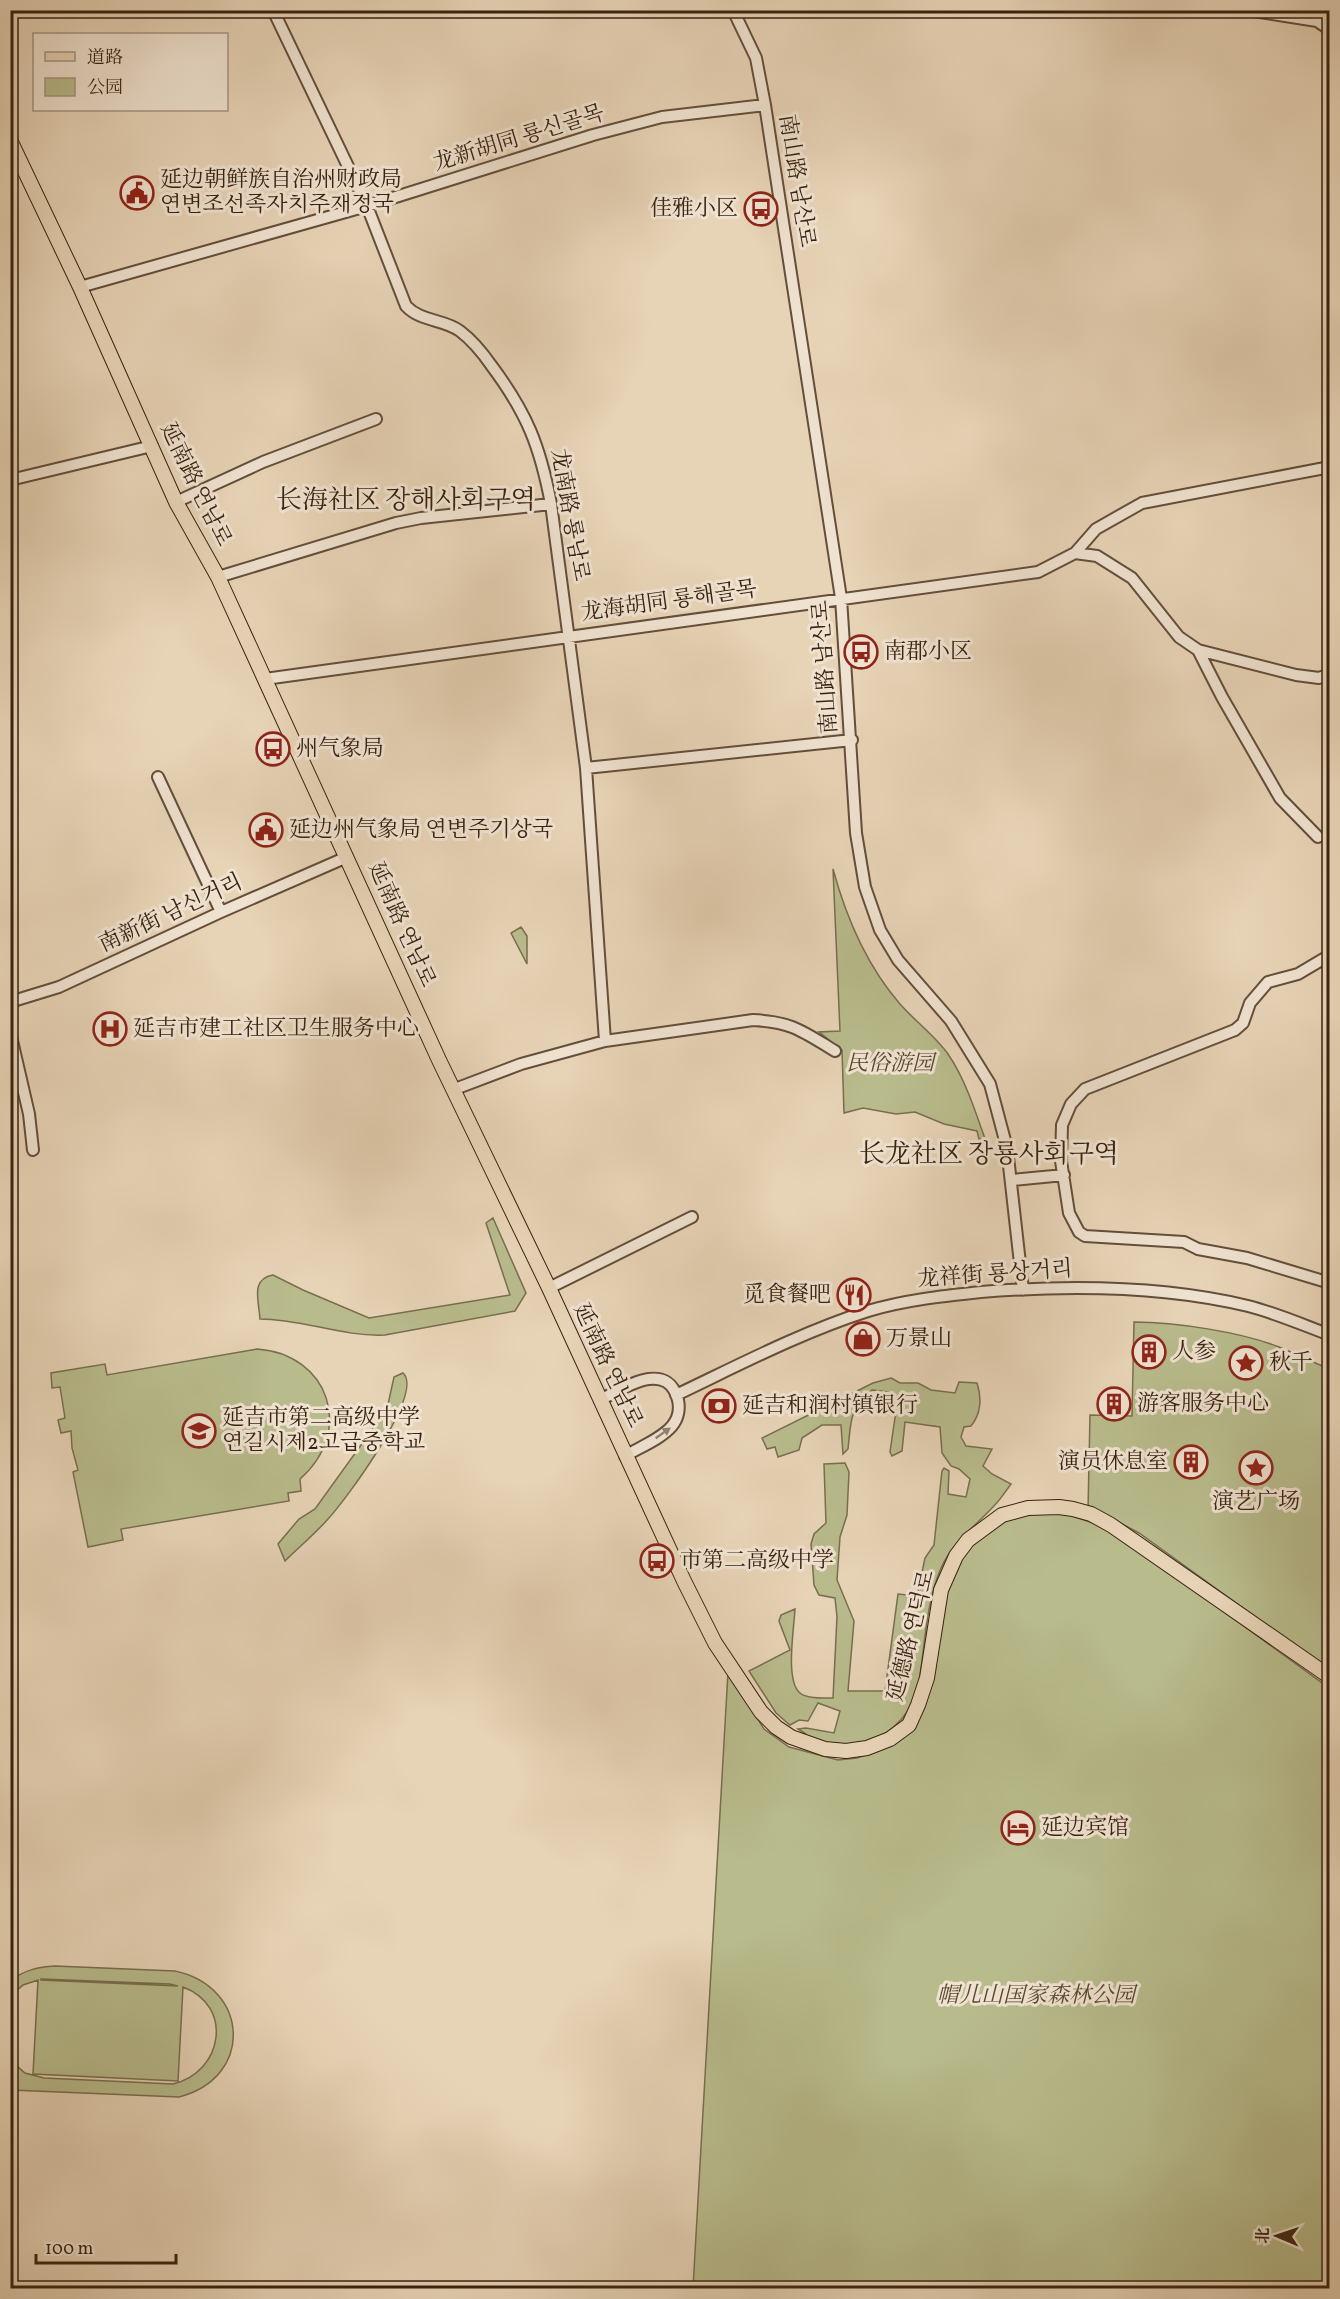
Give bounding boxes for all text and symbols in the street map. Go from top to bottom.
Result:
legend [33,33,228,111]
text: 道路 [87,46,123,71]
text: 公园 [87,76,123,101]
street label: 龙新胡同 룡신골목 [430,98,608,180]
street label: 南山路 남산로 [770,112,822,250]
place label: 延边朝鲜族自治州财政局 연변조선족자치주재정국 [160,165,402,221]
public building icon: 延边朝鲜族自治州财政局 연변조선족자치주재정국 [119,175,155,211]
bus stop icon: 佳雅小区 [743,191,779,227]
place label: 佳雅小区 [650,194,738,225]
street label: 延南路 연남로 [152,418,238,552]
street label: 龙南路 룡남로 [542,446,596,584]
district label: 长海社区 장해사회구역 [276,483,536,519]
street label: 龙海胡同 룡해골목 [579,574,759,630]
street label: 南山路 남산로 [806,599,846,735]
bus stop icon: 南郡小区 [843,634,879,670]
place label: 南郡小区 [884,637,972,668]
bus stop icon: 州气象局 [255,731,291,767]
place label: 州气象局 [296,734,384,765]
public building icon: 延边州气象局 연변주기상국 [248,812,284,848]
place label: 延边州气象局 연변주기상국 [289,815,553,846]
street label: 延南路 연남로 [360,857,442,993]
street label: 南新街 남신거리 [94,867,248,961]
hospital icon: 延吉市建工社区卫生服务中心 [92,1011,128,1047]
place label: 延吉市建工社区卫生服务中心 [133,1014,419,1045]
park label: 民俗游园 [846,1049,937,1080]
district label: 长龙社区 장룡사회구역 [859,1137,1119,1173]
street label: 龙祥街 룡상거리 [916,1254,1074,1296]
restaurant icon: 觅食餐吧 [836,1277,872,1313]
place label: 觅食餐吧 [743,1280,831,1311]
street label: 延南路 연남로 [565,1299,649,1433]
shop icon: 万景山 [845,1321,881,1357]
place label: 万景山 [886,1324,952,1355]
building icon: 人参 [1131,1334,1167,1370]
place label: 人参 [1172,1337,1216,1368]
place icon: 秋千 [1228,1345,1264,1381]
place label: 秋千 [1269,1348,1313,1379]
building icon: 游客服务中心 [1096,1386,1132,1422]
bank icon: 延吉和润村镇银行 [701,1388,737,1424]
place label: 游客服务中心 [1137,1389,1269,1420]
place label: 延吉和润村镇银行 [742,1391,918,1422]
place label: 延吉市第二高级中学 연길시제2고급중학교 [222,1403,425,1459]
school or university icon: 延吉市第二高级中学 연길시제2고급중학교 [181,1413,217,1449]
one-way arrow [655,1427,671,1439]
building icon: 演员休息室 [1173,1444,1209,1480]
place label: 演员休息室 [1058,1447,1168,1478]
place icon: 演艺广场 [1238,1450,1274,1486]
place label: 演艺广场 [1212,1487,1300,1518]
bus stop icon: 市第二高级中学 [639,1543,675,1579]
place label: 市第二高级中学 [680,1546,834,1577]
street label: 延德路 연덕로 [881,1567,943,1705]
hotel icon: 延边宾馆 [1000,1810,1036,1846]
place label: 延边宾馆 [1041,1813,1129,1844]
park label: 帽儿山国家森林公园 [937,1981,1138,2012]
north arrow [1247,2206,1307,2266]
scale bar [36,2227,176,2265]
text: 北 [1253,2227,1275,2244]
text: 100 m [45,2237,94,2262]

